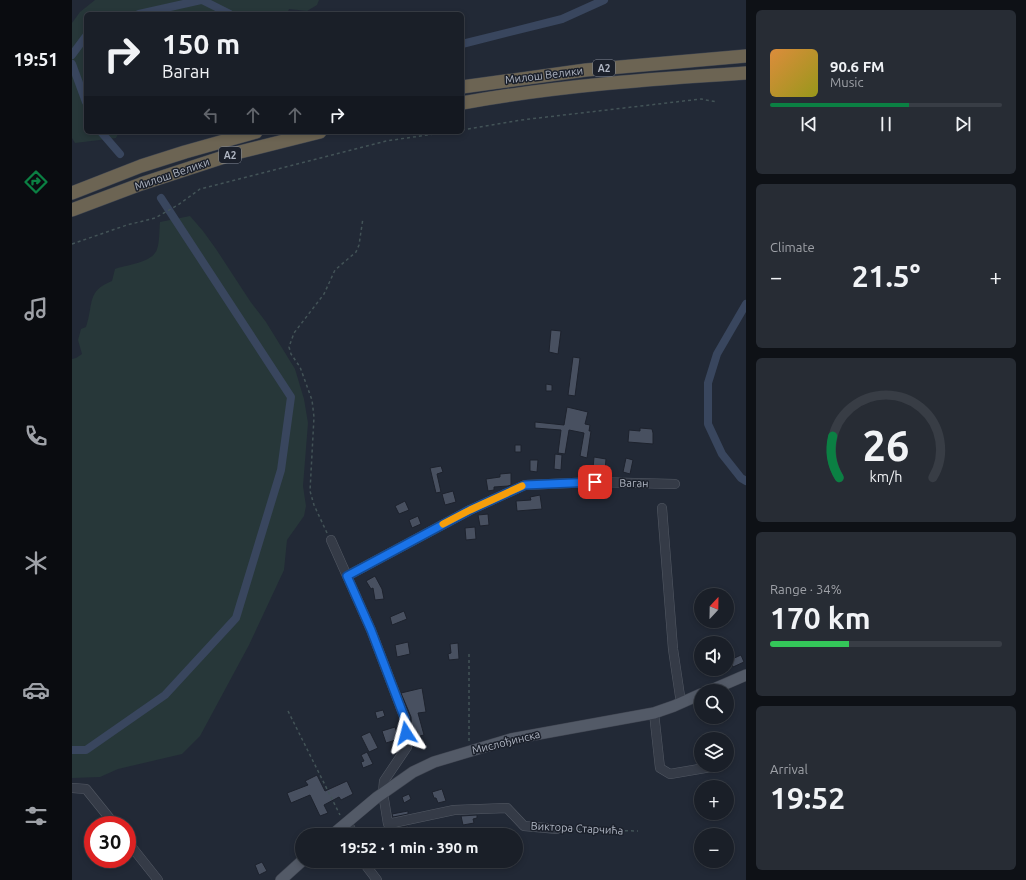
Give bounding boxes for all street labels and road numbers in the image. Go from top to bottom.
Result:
road number: A2 [593,60,615,76]
street label: Милош Велики [504,64,584,86]
road number: A2 [219,147,241,163]
street label: Милош Велики [133,156,211,192]
street label: Ваган [619,477,649,489]
street label: Мислођинска [471,728,541,756]
street label: Виктора Старчића [530,820,624,836]

